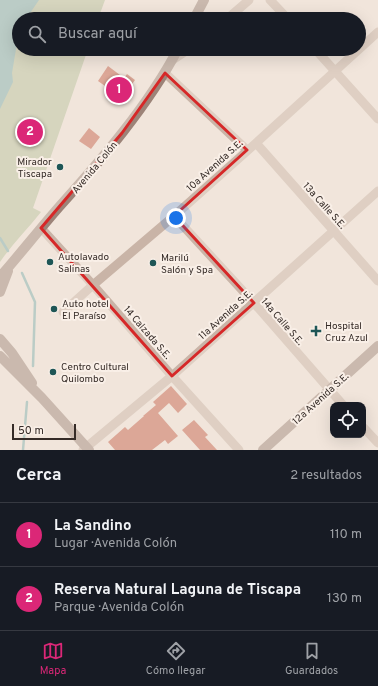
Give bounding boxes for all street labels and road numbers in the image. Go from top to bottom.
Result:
street label: 10a Avenida S.E. [184,137,246,195]
street label: Avenida Colón [70,139,121,197]
street label: 13a Calle S.E. [300,180,348,232]
street label: 11a Avenida S.E. [196,287,256,343]
street label: 14a Calle S.E. [258,296,306,348]
street label: 14 Calzada S.E. [120,304,174,362]
street label: 12a Avenida S.E. [290,370,352,428]

